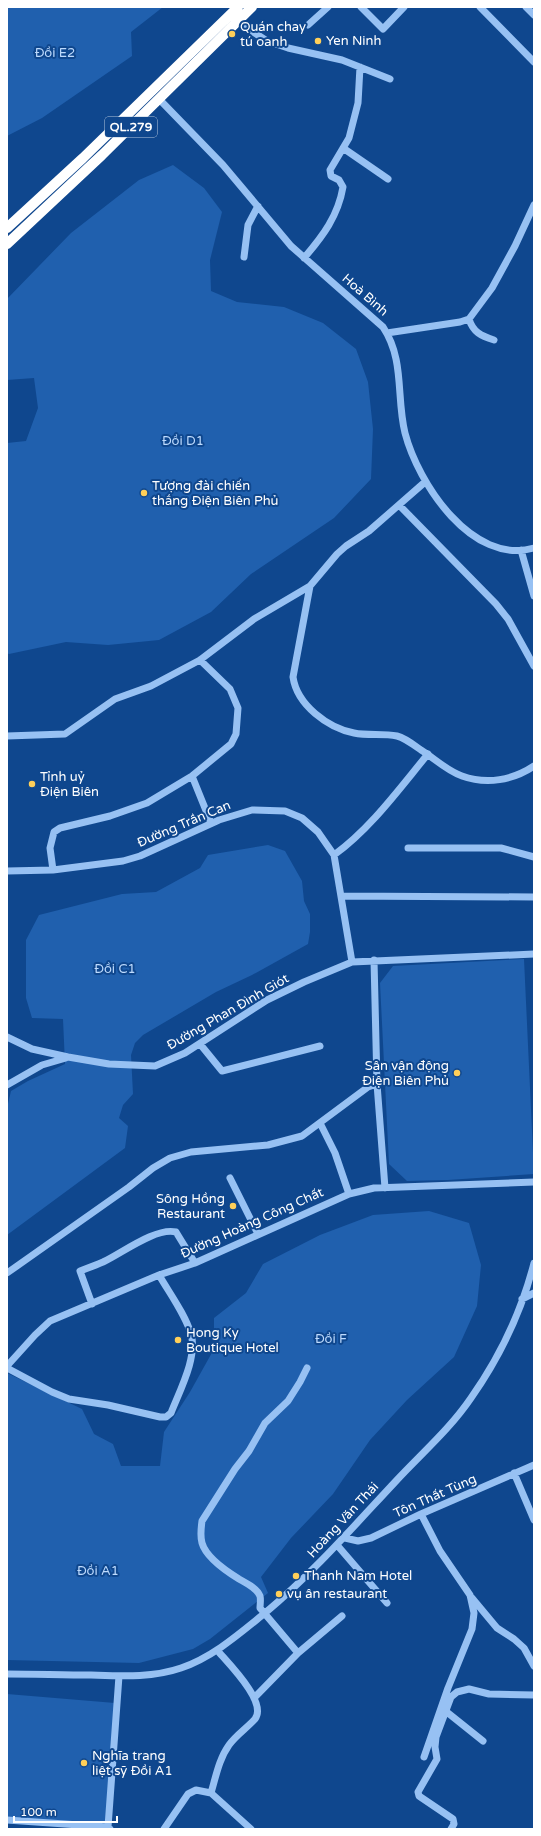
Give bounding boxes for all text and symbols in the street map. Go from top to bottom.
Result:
place label: Quán chay tú oanh [240,19,306,50]
marker: Quán chay tú oanh [227,29,237,39]
place label: Yen Ninh [326,33,381,49]
marker: Yen Ninh [313,36,323,46]
park label: Đồi E2 [35,45,75,61]
road number: QL.279 [105,117,157,137]
street label: Hoà Bình [339,271,391,319]
park label: Đồi D1 [162,433,204,449]
place label: Tượng đài chiến thắng Điện Biên Phủ [152,478,279,509]
marker: Tượng đài chiến thắng Điện Biên Phủ [139,488,149,498]
place label: Tỉnh uỷ Điện Biên [40,769,99,800]
marker: Tỉnh uỷ Điện Biên [27,779,37,789]
street label: Đường Trần Can [135,797,233,851]
park label: Đồi C1 [94,961,136,977]
street label: Đường Phan Đình Giót [164,970,292,1054]
place label: Sân vận động Điện Biên Phủ [362,1058,449,1089]
marker: Sân vận động Điện Biên Phủ [452,1068,462,1078]
street label: Đường Hoàng Công Chất [178,1184,326,1262]
place label: Sông Hồng Restaurant [156,1191,225,1222]
marker: Sông Hồng Restaurant [228,1201,238,1211]
place label: Hong Ky Boutique Hotel [186,1325,279,1356]
park label: Đồi F [315,1331,347,1347]
marker: Hong Ky Boutique Hotel [173,1335,183,1345]
street label: Tôn Thất Tùng [391,1471,479,1521]
street label: Hoàng Văn Thái [304,1479,382,1561]
park label: Đồi A1 [77,1563,119,1579]
place label: Thanh Nam Hotel [304,1568,412,1584]
marker: Thanh Nam Hotel [291,1571,301,1581]
place label: vụ ân restaurant [287,1586,387,1602]
marker: vụ ân restaurant [274,1589,284,1599]
place label: Nghĩa trang liệt sỹ Đồi A1 [92,1748,173,1779]
marker: Nghĩa trang liệt sỹ Đồi A1 [79,1758,89,1768]
scale bar [14,1798,117,1824]
text: 100 m [20,1805,57,1819]

